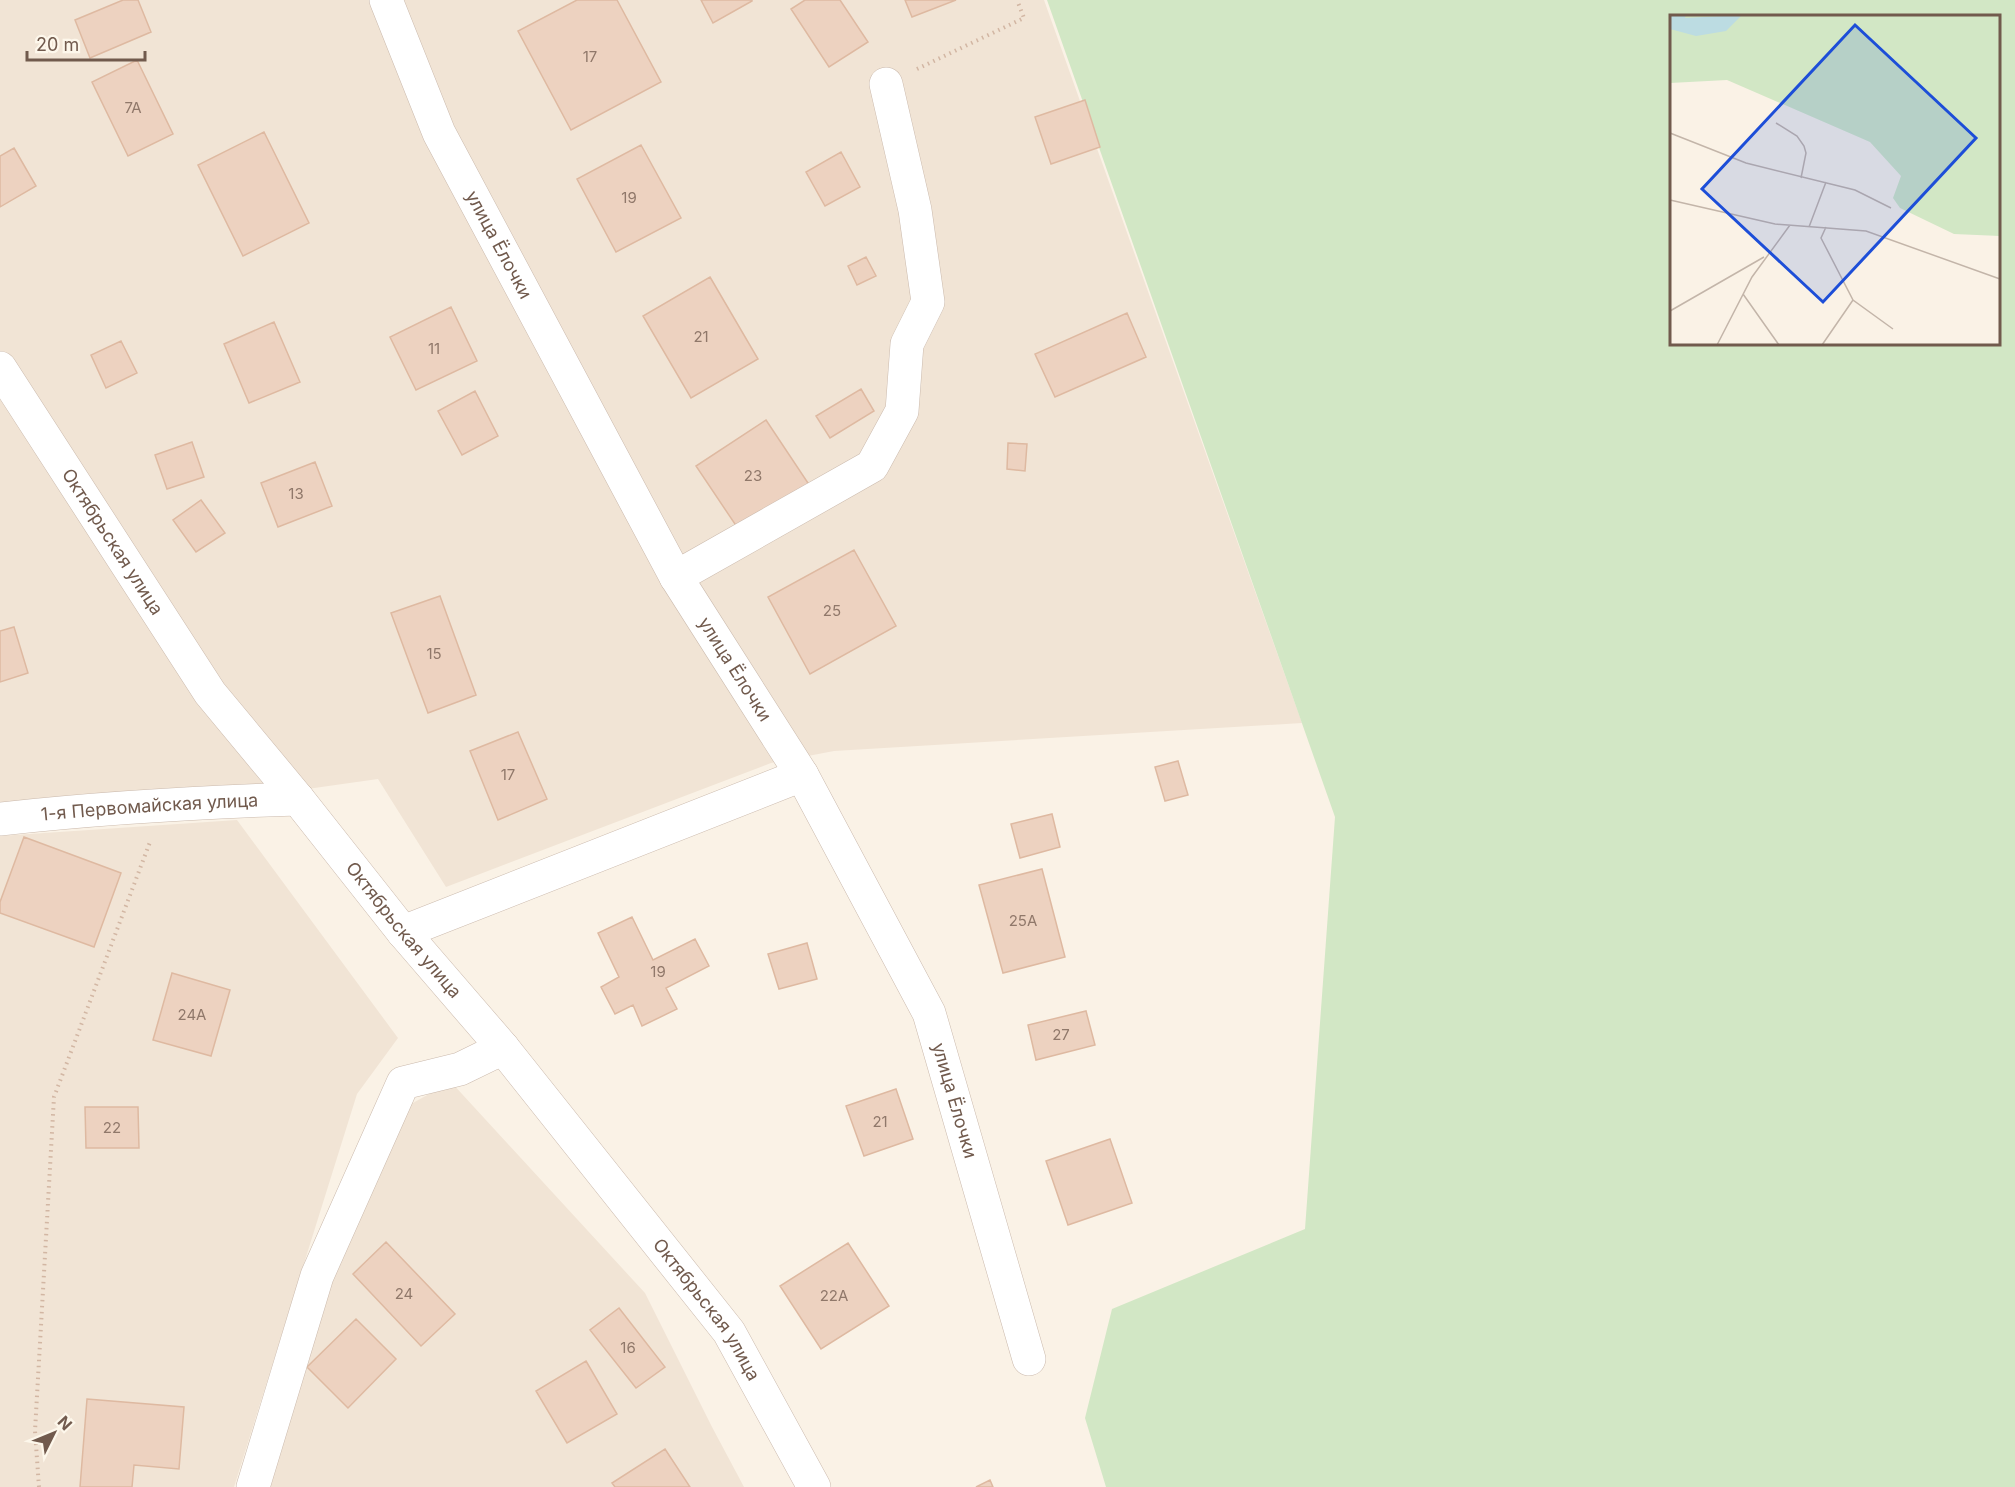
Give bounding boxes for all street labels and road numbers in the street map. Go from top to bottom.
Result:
street label: улица Ёлочки [462,187,537,302]
street label: Октябрьская улица [58,464,168,619]
street label: улица Ёлочки [694,613,776,725]
street label: 1-я Первомайская улица [40,789,259,825]
street label: Октябрьская улица [342,858,466,1002]
street label: улица Ёлочки [928,1040,981,1161]
street label: Октябрьская улица [649,1234,765,1384]

